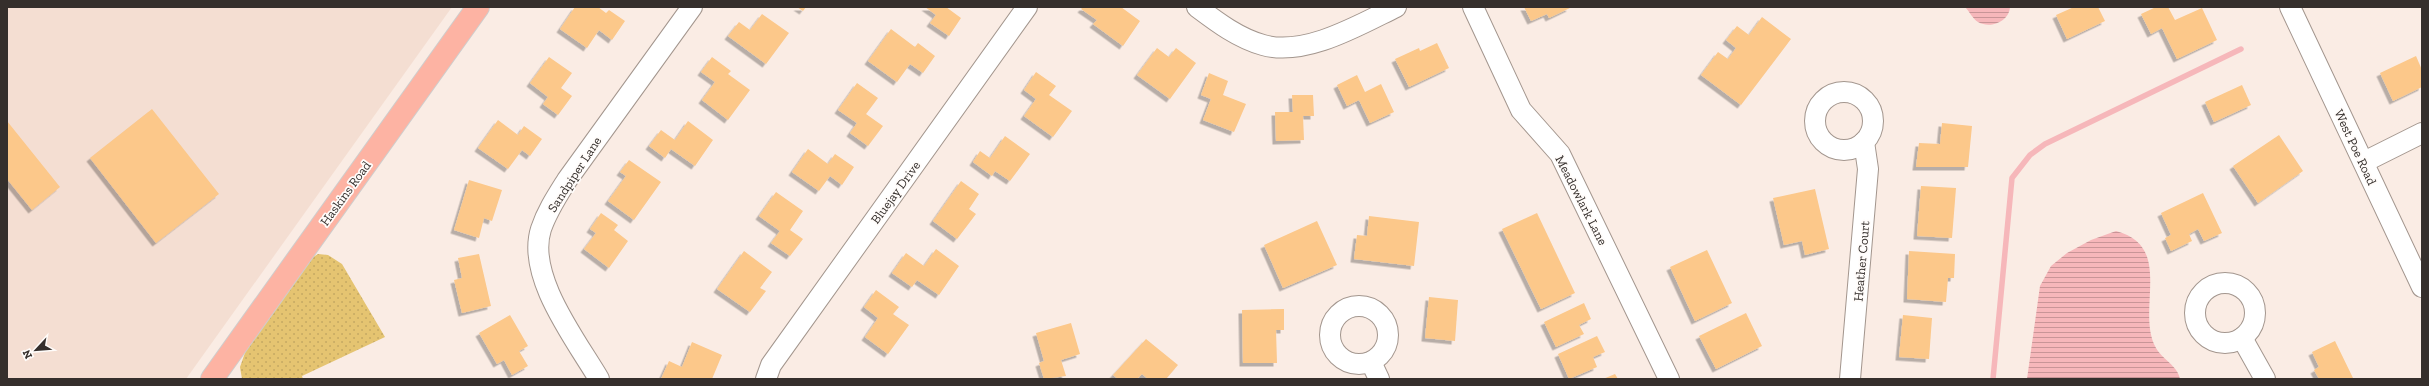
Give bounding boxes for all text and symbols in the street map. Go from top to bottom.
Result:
street label: West Poe Road [2331,107,2380,188]
street label: Sandpiper Lane [544,134,604,215]
street label: Meadowlark Lane [1552,153,1611,248]
street label: Haskins Road [317,158,374,228]
street label: Bluejay Drive [868,158,924,227]
street label: Heather Court [1850,220,1873,302]
north arrow [16,330,56,370]
text: N [20,347,35,361]

